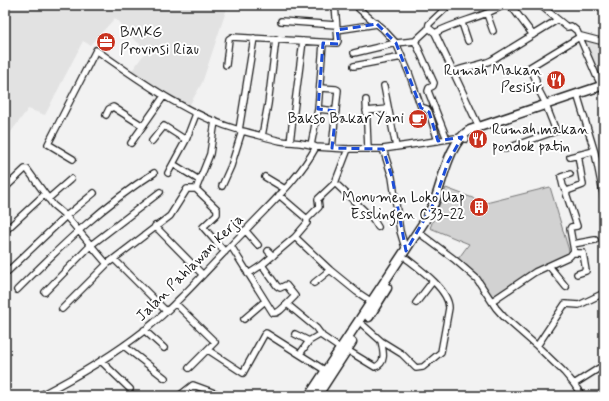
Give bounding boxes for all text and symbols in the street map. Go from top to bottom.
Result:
place label: BMKG Provinsi Riau [120,23,199,60]
office icon: BMKG Provinsi Riau [95,31,117,53]
place label: Rumah Makan Pesisir [444,61,542,98]
restaurant icon: Rumah Makan Pesisir [545,69,567,91]
cafe icon: Bakso Bakar Yani [407,108,429,130]
place label: Bakso Bakar Yani [288,109,404,129]
place label: Rumah makan pondok patin [492,120,589,157]
restaurant icon: Rumah makan pondok patin [467,128,489,150]
place label: Monumen Loko Uap Esslingen C33-22 [342,188,465,226]
building icon: Monumen Loko Uap Esslingen C33-22 [468,196,490,218]
street label: Jalan Pahlawan Kerja [132,210,248,326]

